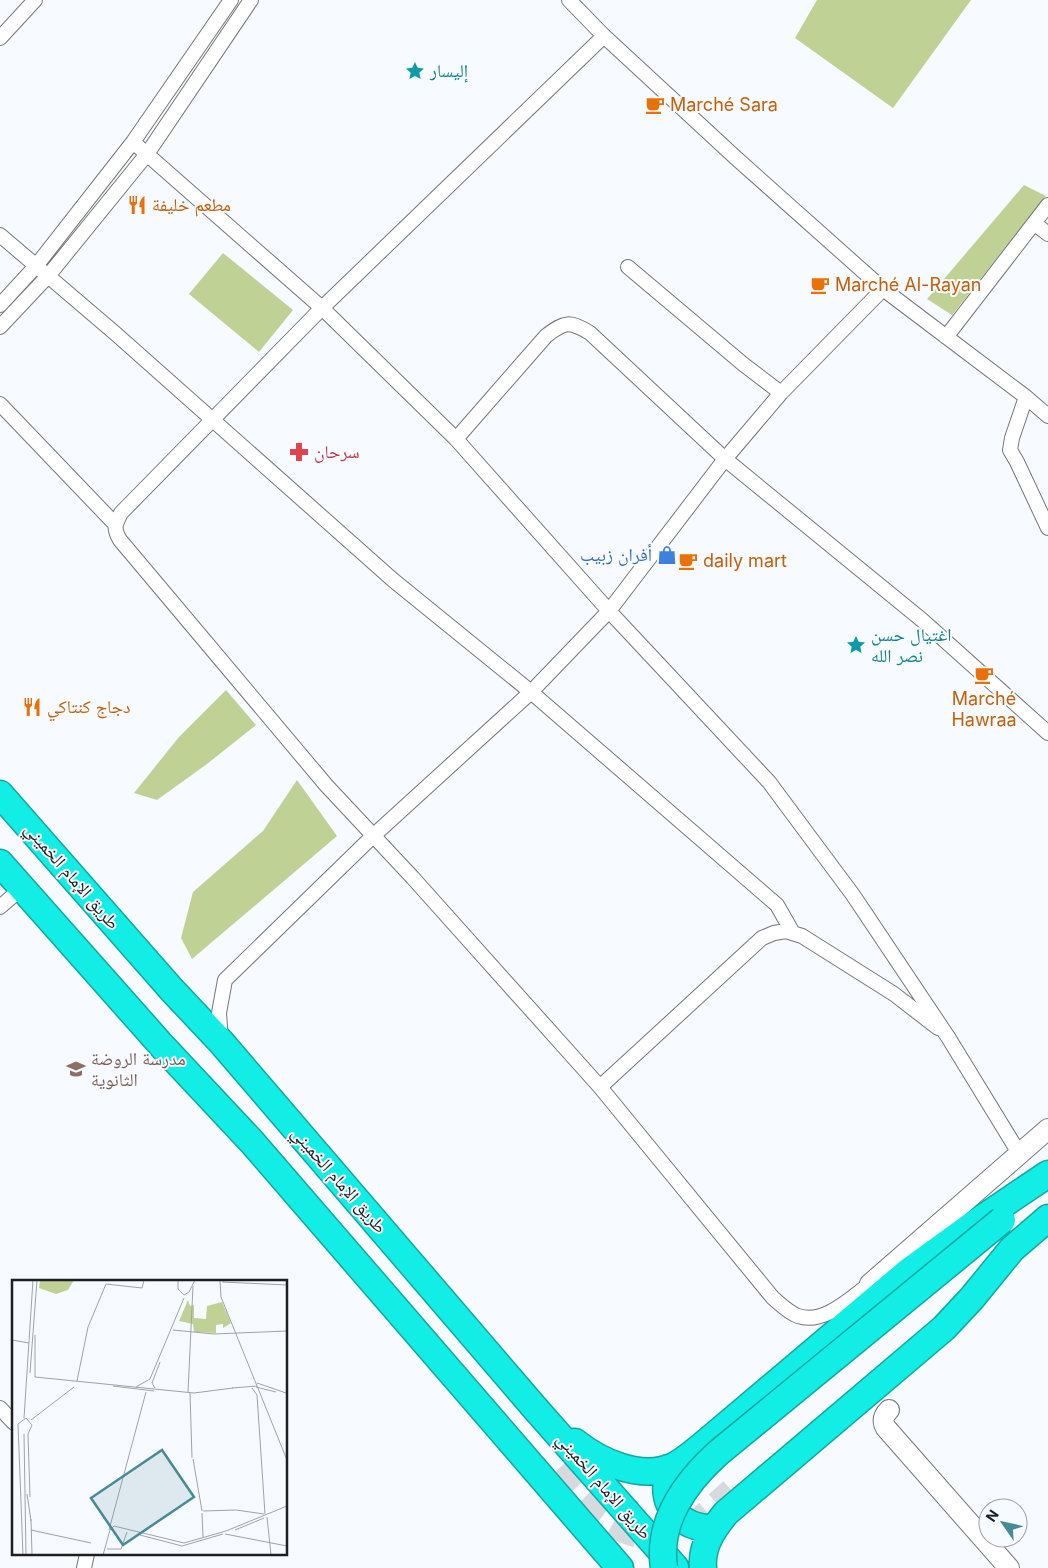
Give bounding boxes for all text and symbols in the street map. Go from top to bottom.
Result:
place icon: إليسار [404,60,426,82]
place label: إليسار [429,60,468,83]
cafe icon: Marché Sara [644,94,666,116]
place label: Marché Sara [670,94,778,115]
restaurant icon: مطعم خليفة [126,194,148,216]
place label: مطعم خليفة [152,194,231,217]
cafe icon: Marché Al-Rayan [809,274,831,296]
place label: Marché Al-Rayan [835,274,982,295]
pharmacy icon: سرحان [288,441,310,463]
place label: سرحان [314,441,360,463]
place label: أفران زبيب [580,544,652,566]
shop icon: أفران زبيب [656,544,678,566]
cafe icon: daily mart [677,550,699,572]
place label: daily mart [703,550,787,571]
place label: اغتيال حسن نصر الله [871,624,952,666]
place icon: اغتيال حسن نصر الله [845,634,867,656]
cafe icon: Marché Hawraa [973,664,995,686]
place label: Marché Hawraa [951,688,1017,730]
restaurant icon: دجاج كنتاكي [21,696,43,718]
place label: دجاج كنتاكي [47,696,131,722]
street label: طريق الإمام الخميني [17,818,124,936]
place label: مدرسة الروضة الثانوية [91,1048,186,1090]
school or university icon: مدرسة الروضة الثانوية [65,1058,87,1080]
street label: طريق الإمام الخميني [284,1122,391,1240]
inset map [12,1280,288,1556]
street label: طريق الإمام الخميني [549,1428,656,1546]
north arrow [978,1498,1028,1548]
text: N [982,1506,1002,1525]

